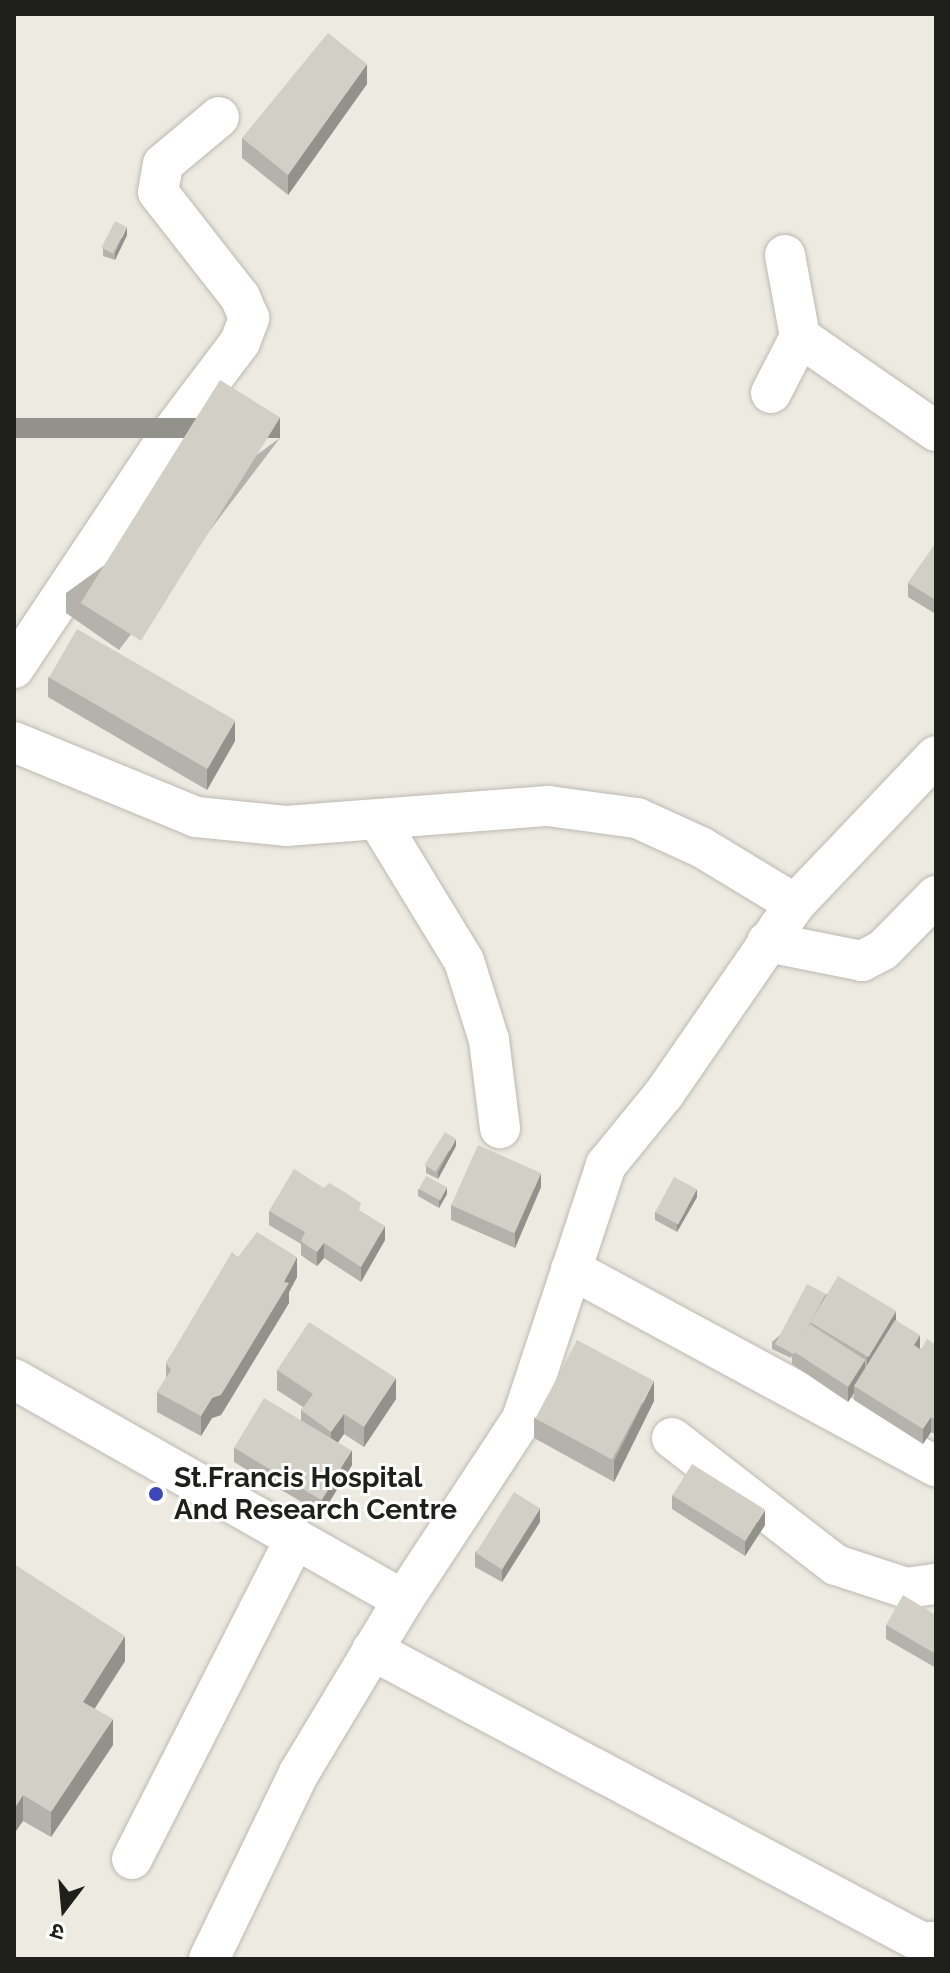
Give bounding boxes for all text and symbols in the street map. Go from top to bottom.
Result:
place label: St.Francis Hospital And Research Centre [174,1461,457,1527]
marker: St.Francis Hospital And Research Centre [145,1483,167,1505]
north arrow [24,1869,104,1949]
text: उ [48,1918,67,1946]

